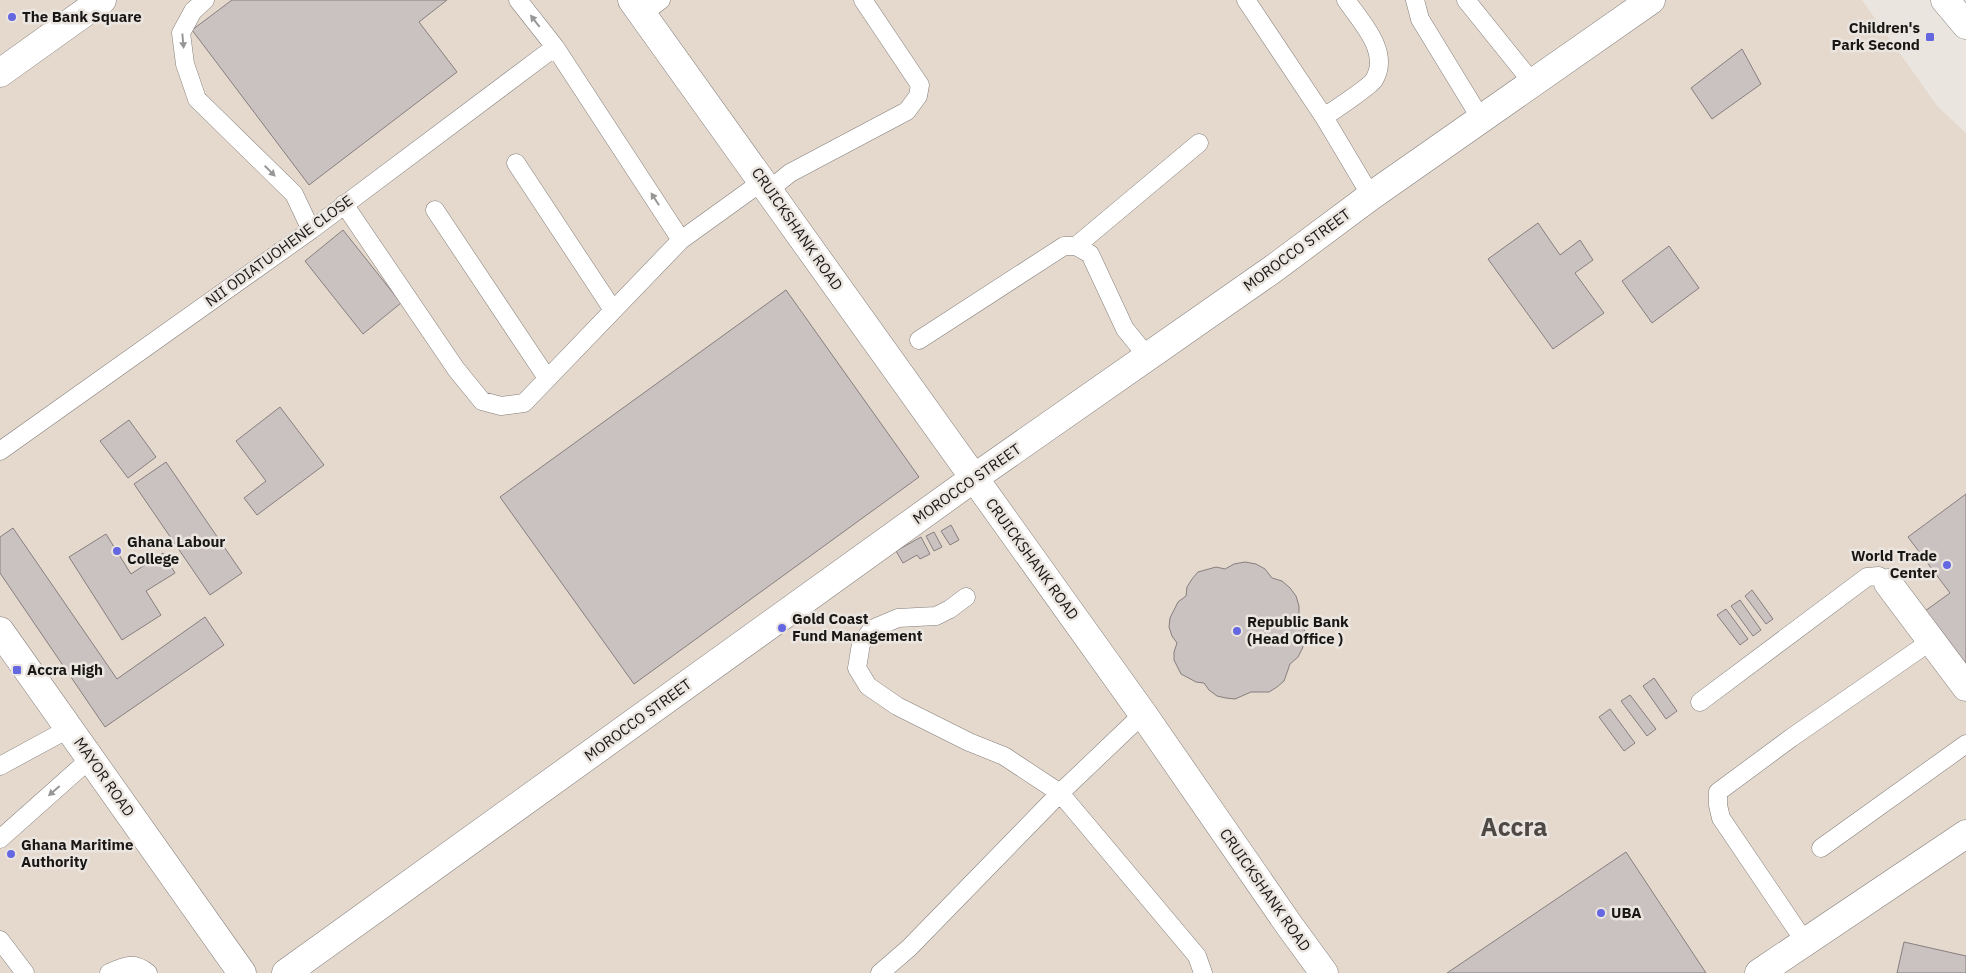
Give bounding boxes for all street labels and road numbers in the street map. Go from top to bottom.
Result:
street label: CRUICKSHANK ROAD [748,164,847,294]
street label: NII ODIATUOHENE CLOSE [201,191,356,310]
street label: MOROCCO STREET [1239,204,1354,295]
street label: MOROCCO STREET [909,439,1025,528]
street label: CRUICKSHANK ROAD [982,494,1083,623]
street label: MOROCCO STREET [580,674,695,765]
street label: MAYOR ROAD [70,733,139,820]
street label: CRUICKSHANK ROAD [1216,825,1315,955]

